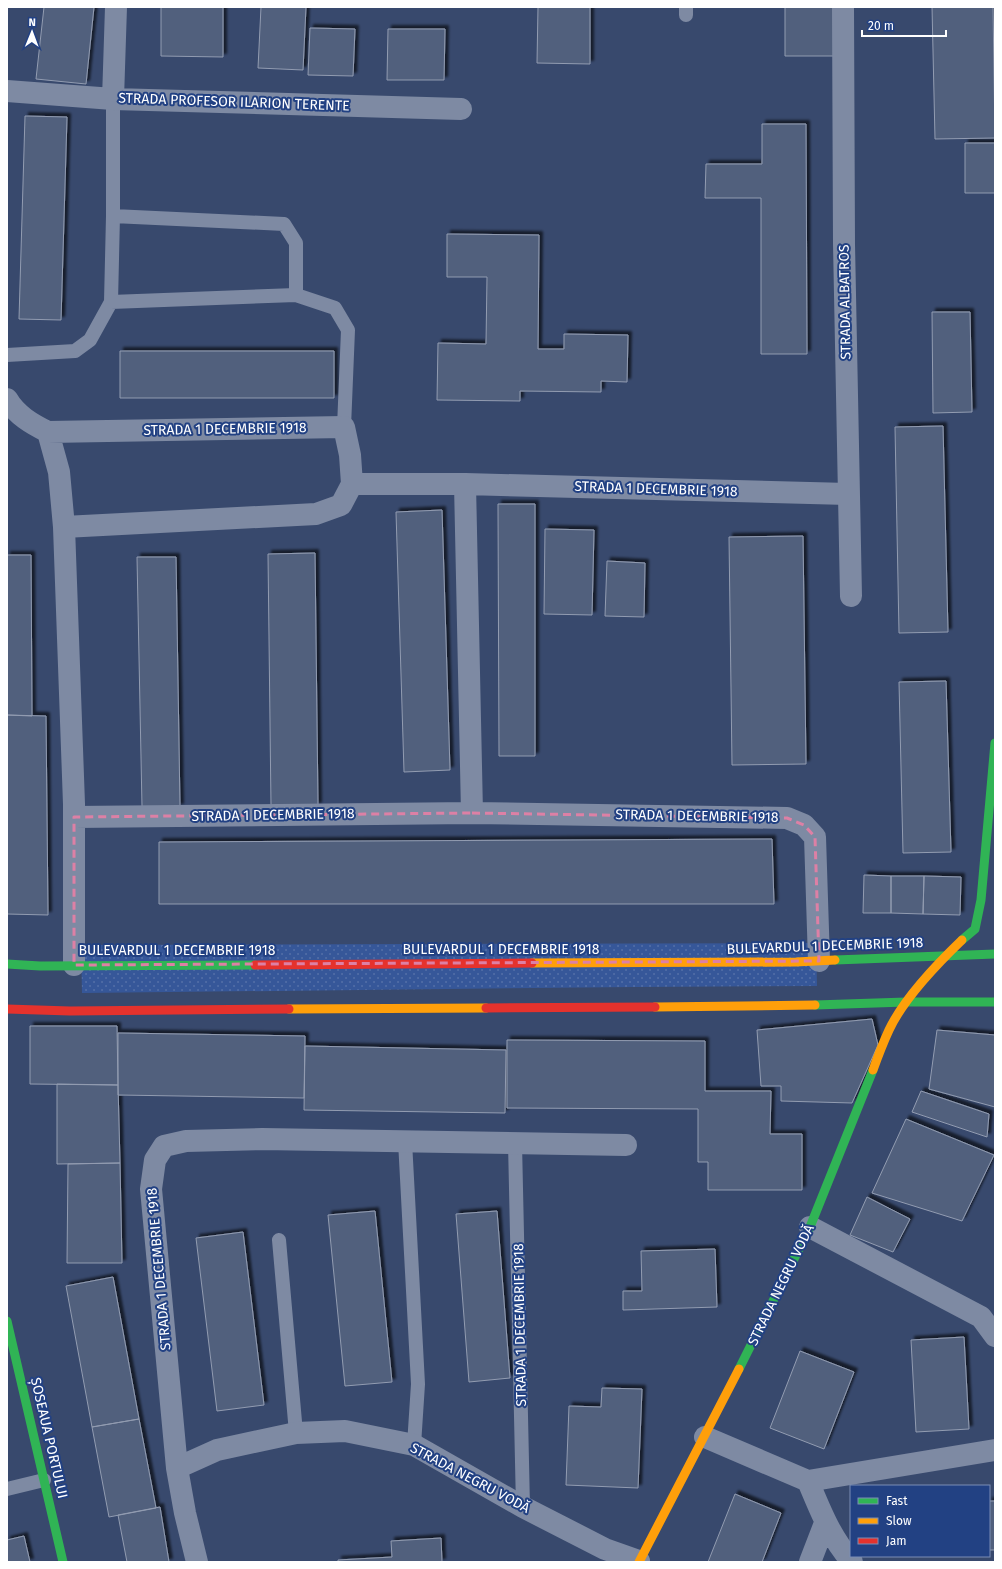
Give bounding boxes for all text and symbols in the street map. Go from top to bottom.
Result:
north arrow [12,12,52,52]
scale bar [862,12,946,38]
text: N [28,16,36,29]
text: 20 m [868,19,894,33]
street label: STRADA PROFESOR ILARION TERENTE [118,89,350,115]
street label: STRADA ALBATROS [835,244,855,360]
street label: STRADA 1 DECEMBRIE 1918 [143,419,307,439]
street label: STRADA 1 DECEMBRIE 1918 [574,478,738,500]
street label: STRADA 1 DECEMBRIE 1918 [191,805,355,825]
street label: STRADA 1 DECEMBRIE 1918 [615,806,779,826]
street label: BULEVARDUL 1 DECEMBRIE 1918 [726,934,924,958]
street label: BULEVARDUL 1 DECEMBRIE 1918 [403,941,600,958]
street label: BULEVARDUL 1 DECEMBRIE 1918 [79,942,276,959]
street label: STRADA 1 DECEMBRIE 1918 [143,1187,175,1351]
street label: STRADA NEGRU VODĂ [744,1221,818,1349]
street label: STRADA 1 DECEMBRIE 1918 [510,1243,530,1407]
street label: ȘOSEAUA PORTULUI [26,1376,71,1500]
street label: STRADA NEGRU VODĂ [407,1439,533,1517]
legend [850,1485,990,1557]
text: Fast [886,1494,908,1508]
text: Slow [886,1514,912,1528]
text: Jam [886,1534,906,1548]

